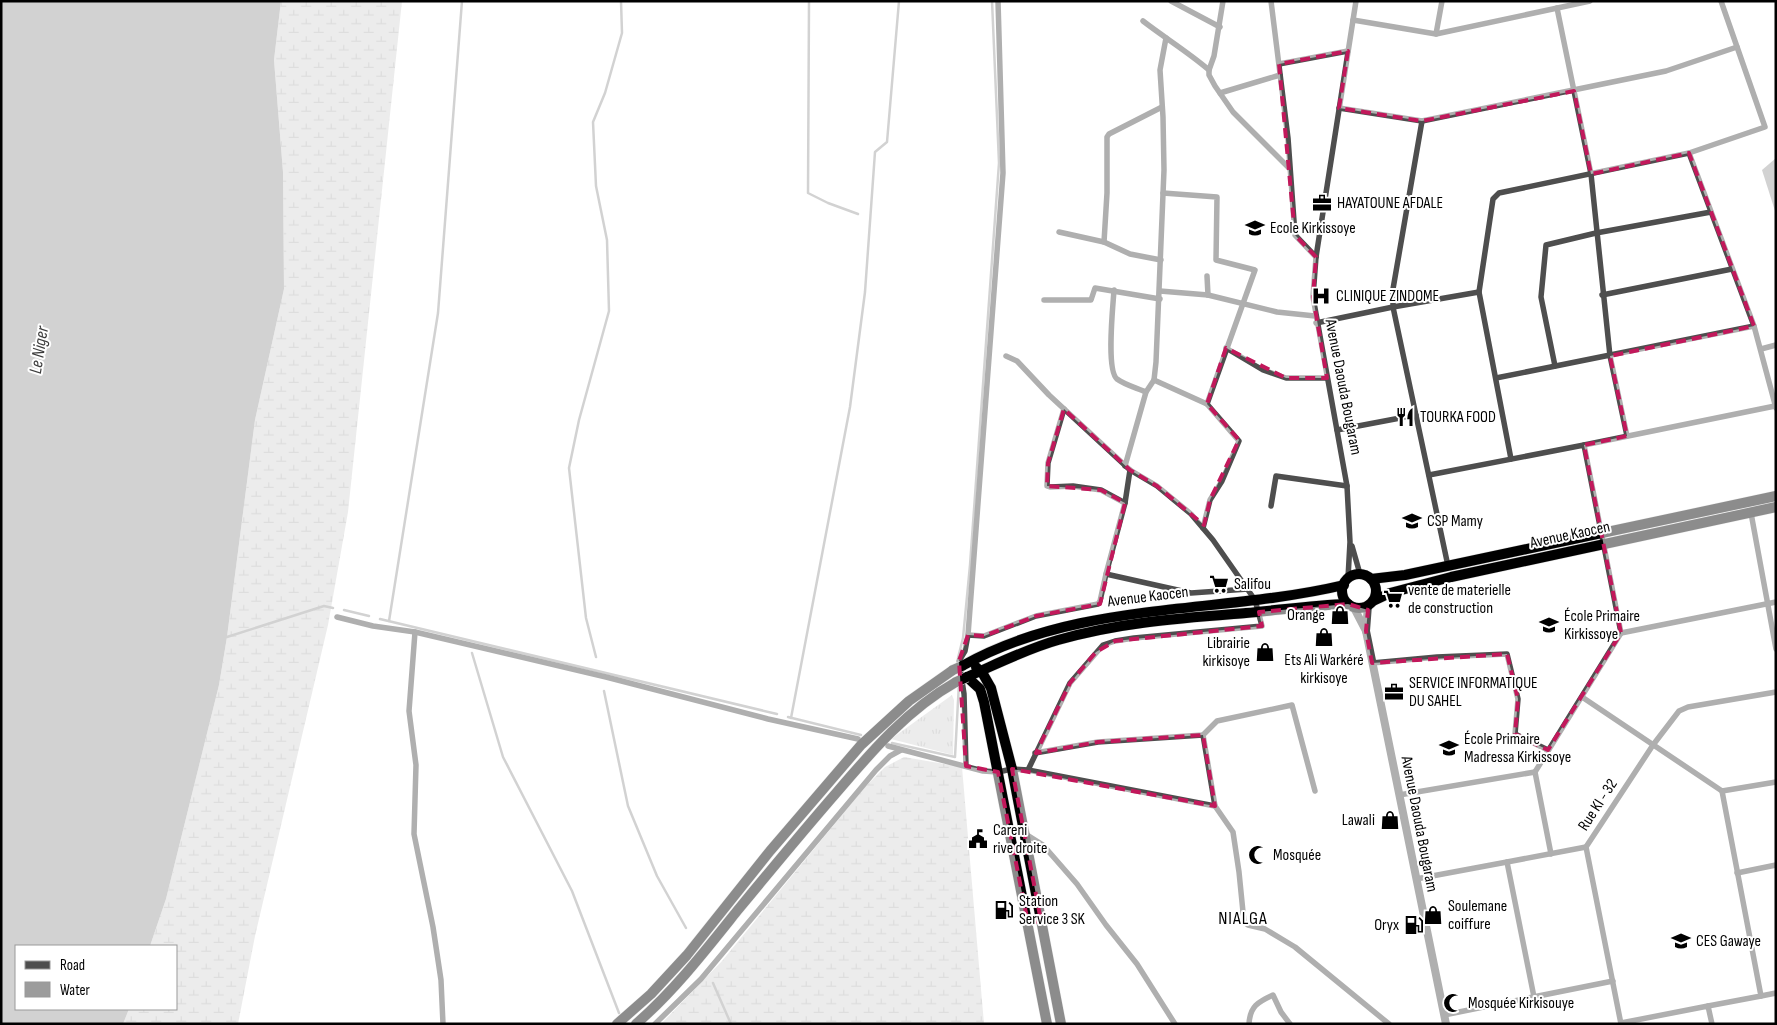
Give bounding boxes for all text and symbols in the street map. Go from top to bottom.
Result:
office icon: HAYATOUNE AFDALE [1311,192,1333,214]
place label: HAYATOUNE AFDALE [1337,194,1443,213]
school or university icon: Ecole Kirkissoye [1244,217,1266,239]
place label: Ecole Kirkissoye [1270,219,1356,238]
hospital icon: CLINIQUE ZINDOME [1310,285,1332,307]
place label: CLINIQUE ZINDOME [1336,287,1439,306]
street label: Avenue Daouda Bougaram [1320,317,1365,456]
water label: Le Niger [25,324,53,375]
restaurant icon: TOURKA FOOD [1394,406,1416,428]
place label: TOURKA FOOD [1420,408,1496,427]
school or university icon: CSP Mamy [1401,510,1423,532]
place label: CSP Mamy [1427,512,1483,531]
street label: Avenue Kaocen [1527,517,1612,553]
supermarket icon: Salifou [1208,573,1230,595]
place label: Salifou [1234,575,1271,594]
place label: vente de materielle de construction [1408,581,1511,618]
street label: Avenue Kaocen [1106,583,1189,612]
supermarket icon: vente de materielle de construction [1382,588,1404,610]
shop icon: Orange [1329,604,1351,626]
place label: Orange [1287,606,1325,625]
place label: École Primaire Kirkissoye [1564,607,1640,644]
school or university icon: École Primaire Kirkissoye [1538,614,1560,636]
shop icon: Ets Ali Warkéré kirkisoye [1313,626,1335,648]
place label: Librairie kirkisoye [1202,634,1250,671]
shop icon: Librairie kirkisoye [1254,641,1276,663]
place label: Ets Ali Warkéré kirkisoye [1284,651,1364,688]
place label: SERVICE INFORMATIQUE DU SAHEL [1409,674,1538,711]
office icon: SERVICE INFORMATIQUE DU SAHEL [1383,681,1405,703]
place label: École Primaire Madressa Kirkissoye [1464,730,1571,767]
school or university icon: École Primaire Madressa Kirkissoye [1438,737,1460,759]
street label: Avenue Daouda Bougaram [1396,754,1441,893]
street label: Rue KI - 32 [1574,776,1622,834]
shop icon: Lawali [1379,809,1401,831]
place label: Lawali [1342,811,1375,830]
place label: Careni rive droite [993,821,1047,858]
public building icon: Careni rive droite [967,828,989,850]
mosque icon: Mosquée [1247,844,1269,866]
place label: Mosquée [1273,846,1321,865]
place label: Station Service 3 SK [1019,892,1086,929]
place label: Soulemane coiffure [1448,897,1507,934]
fuel station icon: Station Service 3 SK [993,899,1015,921]
shop icon: Soulemane coiffure [1422,904,1444,926]
district label: NIALGA [1218,908,1268,929]
fuel station icon: Oryx [1403,914,1425,936]
place label: Oryx [1374,916,1399,935]
school or university icon: CES Gawaye [1670,930,1692,952]
place label: CES Gawaye [1696,932,1761,951]
legend [15,945,178,1010]
text: Road [60,956,85,975]
text: Water [60,981,91,1000]
mosque icon: Mosquée Kirkisouye [1442,992,1464,1014]
place label: Mosquée Kirkisouye [1468,994,1574,1013]

